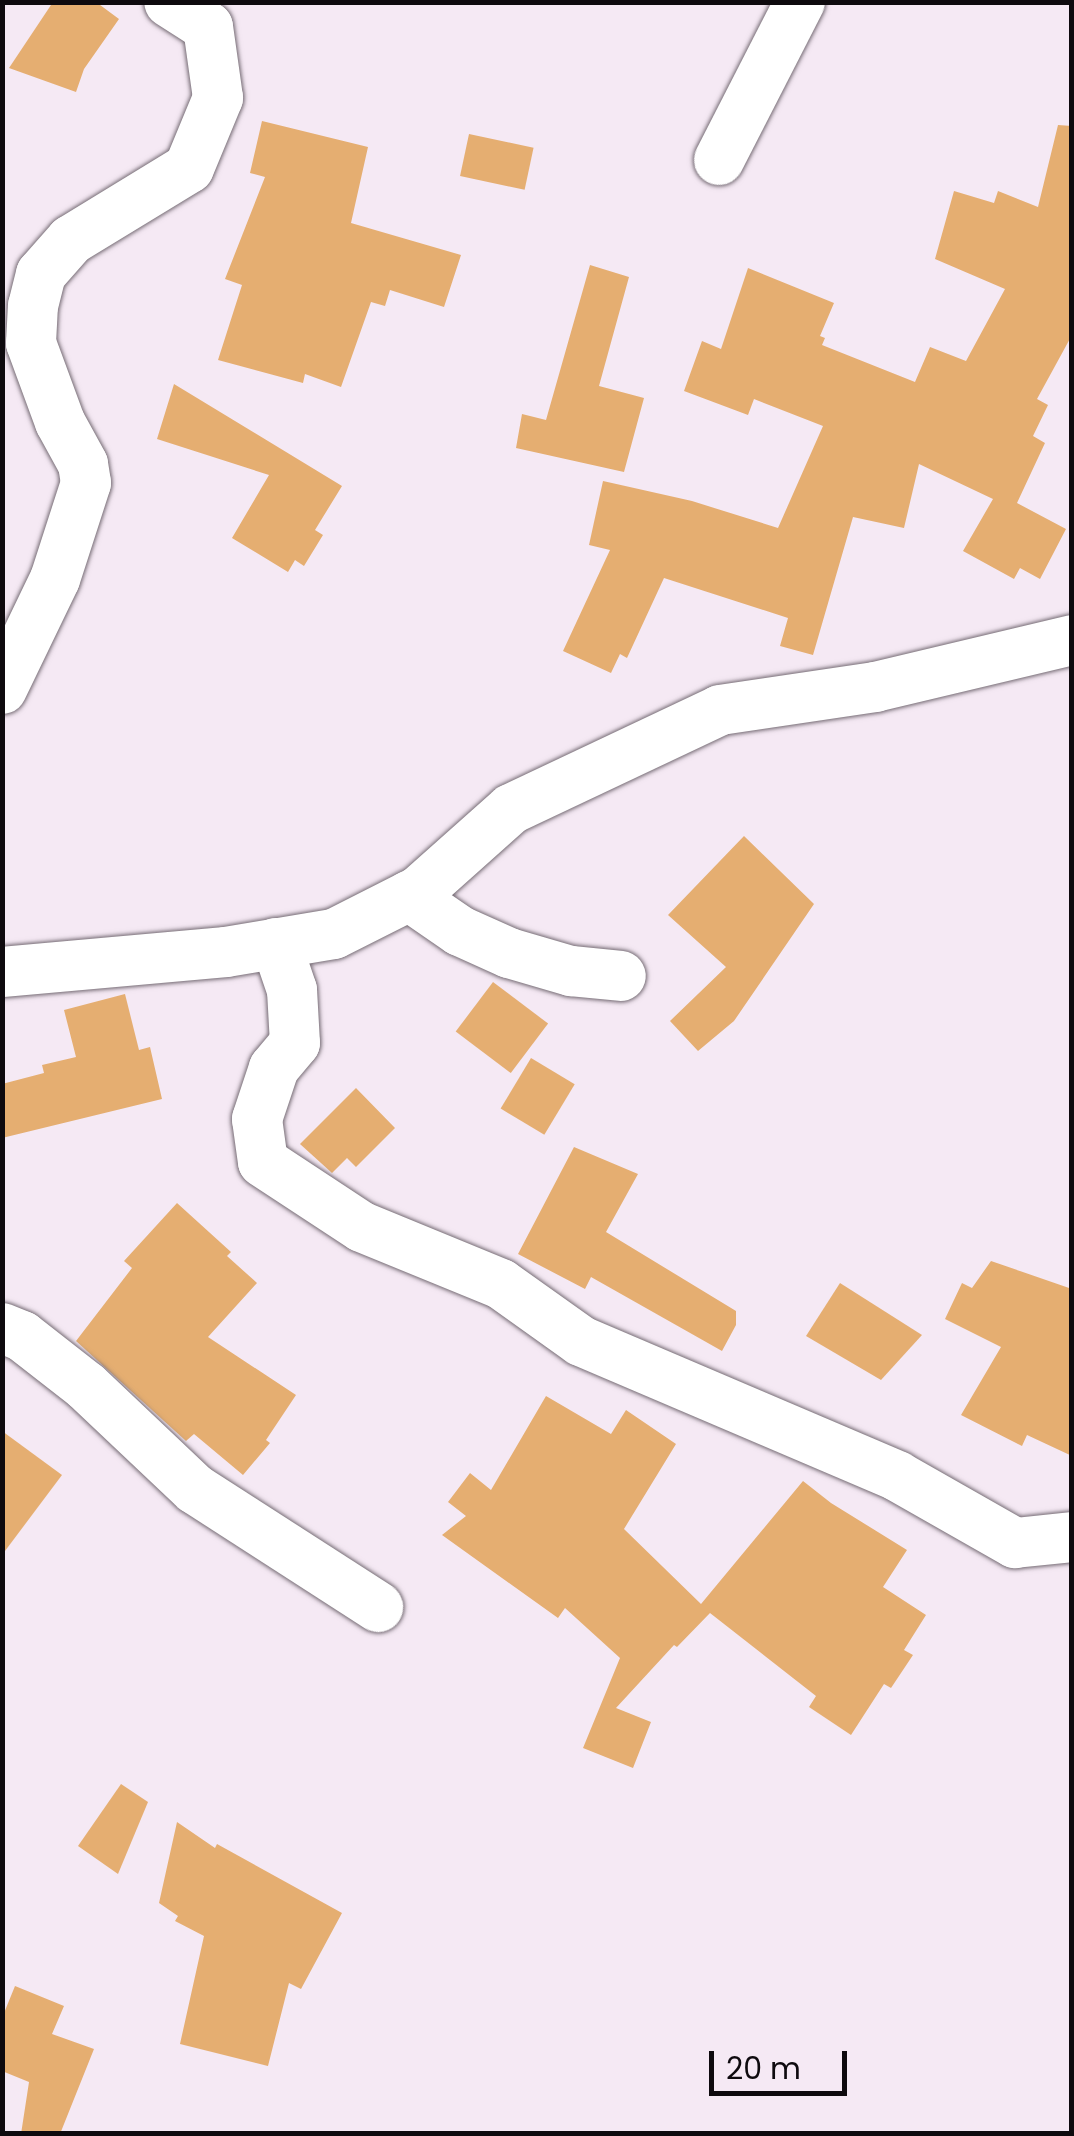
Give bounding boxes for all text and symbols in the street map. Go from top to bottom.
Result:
scale bar [714,2031,852,2093]
text: 20 m [726,2047,801,2090]

